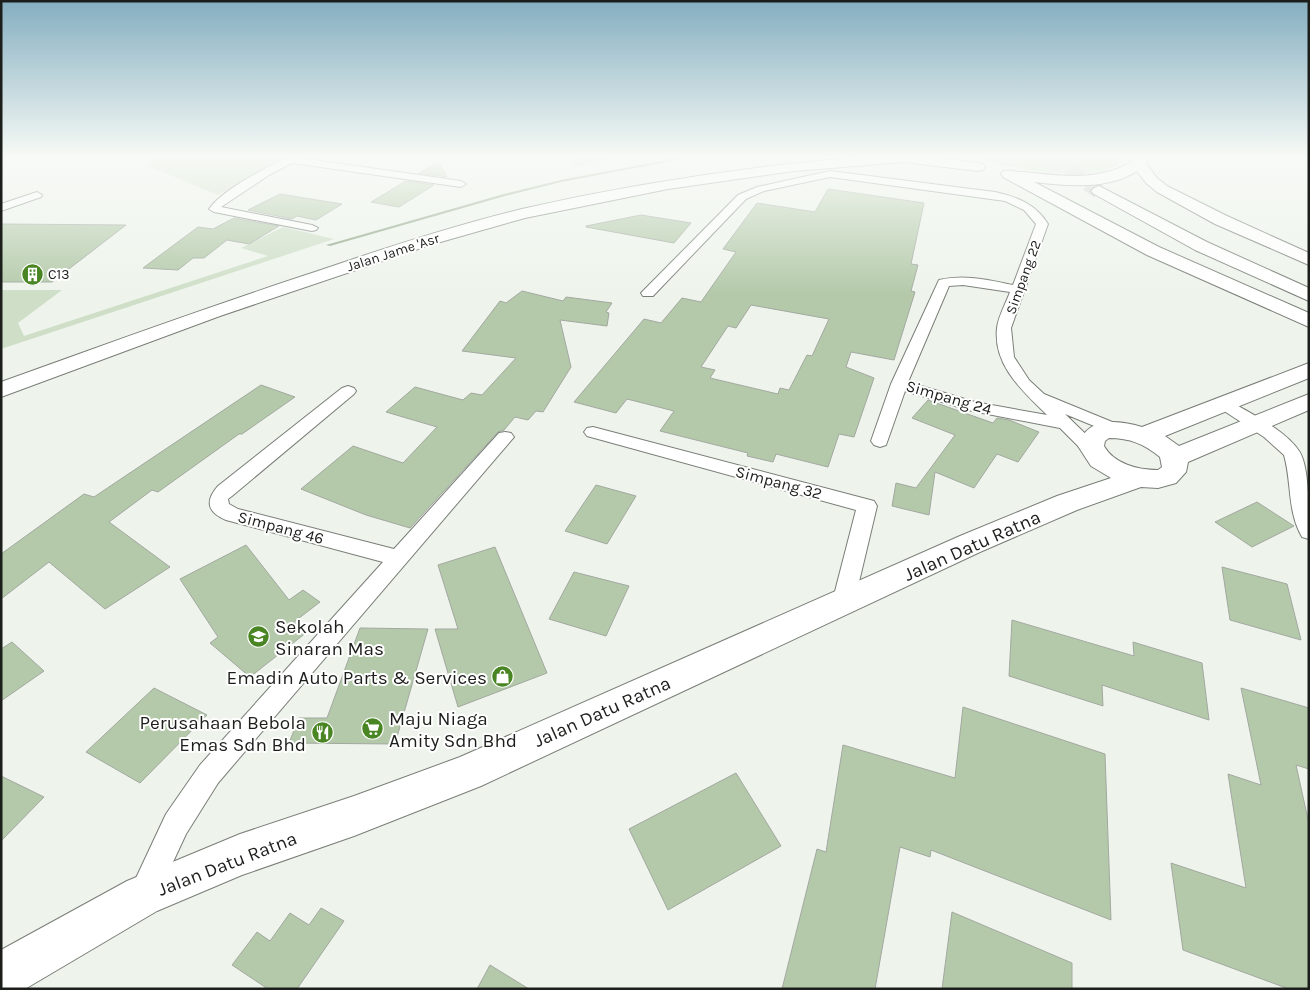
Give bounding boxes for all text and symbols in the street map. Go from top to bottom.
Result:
street label: Jalan Jame 'Asr [345,229,442,275]
street label: Simpang 22 [1002,238,1045,317]
building icon: C13 [20,262,44,286]
place label: C13 [48,266,69,283]
street label: Simpang 24 [904,376,994,419]
street label: Simpang 32 [734,462,824,503]
street label: Jalan Datu Ratna [901,506,1044,586]
street label: Simpang 46 [236,507,326,548]
place label: Sekolah Sinaran Mas [275,616,384,660]
school or university icon: Sekolah Sinaran Mas [247,625,271,649]
shop icon: Emadin Auto Parts & Services [491,665,515,689]
place label: Emadin Auto Parts & Services [226,667,487,689]
street label: Jalan Datu Ratna [531,672,674,752]
place label: Maju Niaga Amity Sdn Bhd [389,708,517,752]
place label: Perusahaan Bebola Emas Sdn Bhd [140,712,306,756]
supermarket icon: Maju Niaga Amity Sdn Bhd [361,717,385,741]
restaurant icon: Perusahaan Bebola Emas Sdn Bhd [310,721,334,745]
street label: Jalan Datu Ratna [155,827,300,901]

